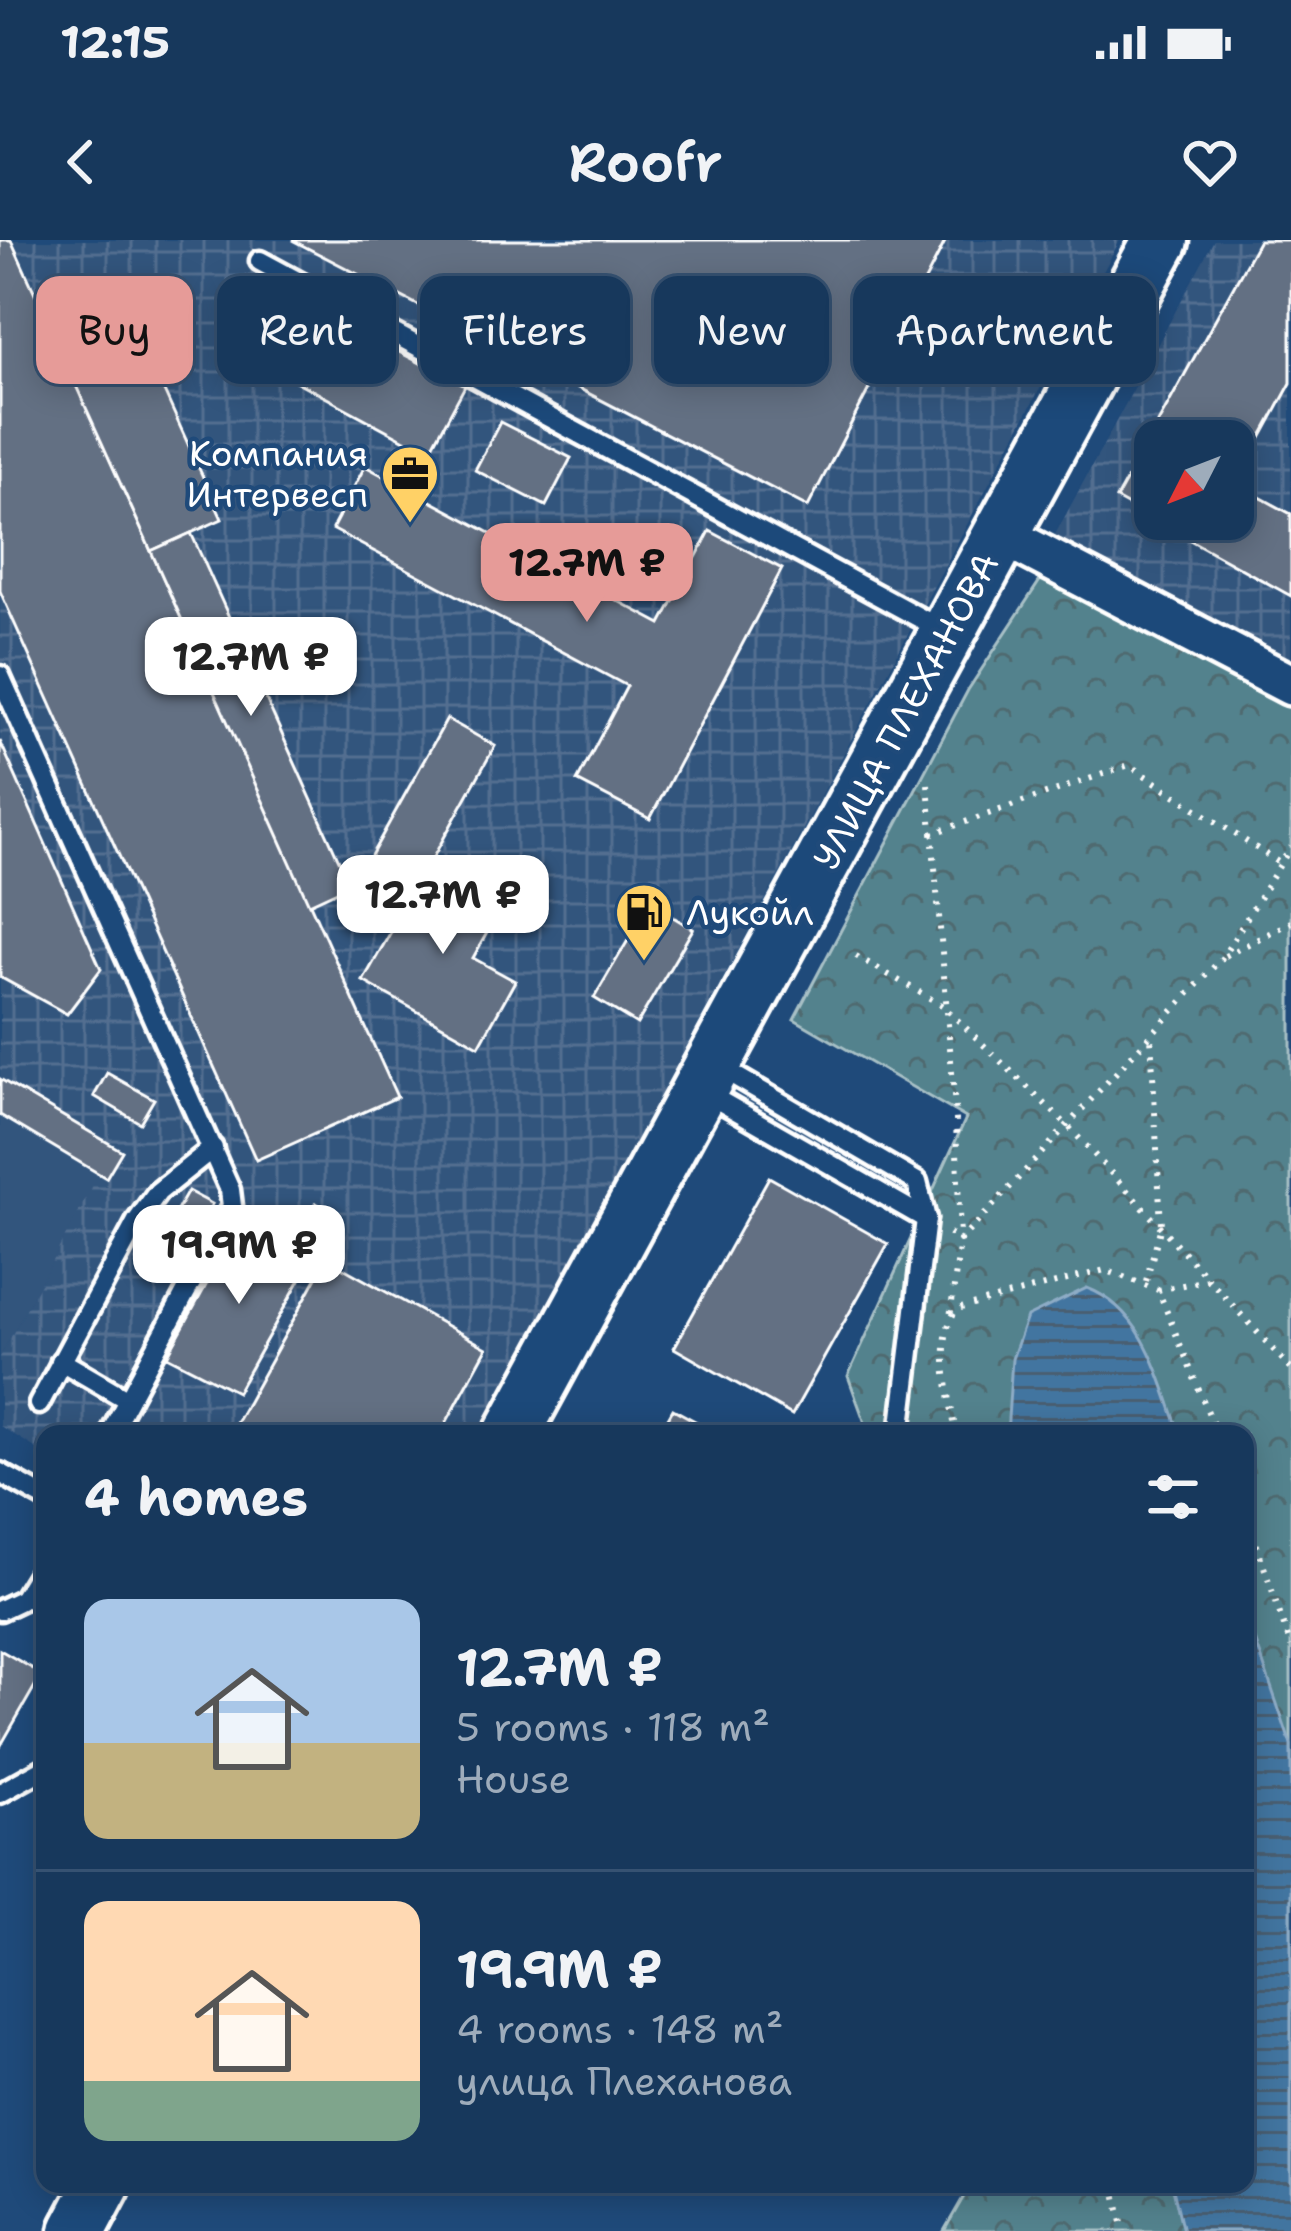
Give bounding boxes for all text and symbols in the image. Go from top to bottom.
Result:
text: 12:15 [60,12,170,72]
text: Roofr [568,126,723,198]
icon: back [48,129,114,195]
icon: heart [1177,129,1243,195]
chip: Buy [36,276,193,384]
chip: Rent [217,276,396,384]
chip: Filters [420,276,630,384]
chip: New [654,276,829,384]
chip: Apartment [853,276,1156,384]
north arrow [1134,420,1254,540]
map controls [1134,420,1254,540]
place label: Компания Интервесп [187,429,368,519]
office icon: Компания Интервесп [379,443,441,525]
pin: 12.7M ₽ [476,523,698,625]
text: 12.7M ₽ [508,536,666,588]
street label: УЛИЦА ПЛЕХАНОВА [802,544,1010,878]
pin: 12.7M ₽ [140,617,362,719]
text: 12.7M ₽ [172,630,330,682]
pin: 12.7M ₽ [332,855,554,957]
text: 12.7M ₽ [364,868,522,920]
fuel station icon: Лукойл [613,881,675,963]
place label: Лукойл [686,888,814,937]
pin: 19.9M ₽ [128,1205,350,1307]
text: 19.9M ₽ [160,1218,318,1270]
text: 4 homes [84,1463,308,1531]
icon: filters [1140,1464,1206,1530]
text: 12.7M ₽ [456,1633,663,1701]
icon: home [180,1647,324,1791]
text: 5 rooms · 118 m² [456,1701,770,1753]
text: House [456,1753,571,1805]
text: 19.9M ₽ [456,1935,663,2003]
icon: home [180,1949,324,2093]
text: 4 rooms · 148 m² [456,2003,784,2055]
text: улица Плеханова [456,2055,792,2107]

